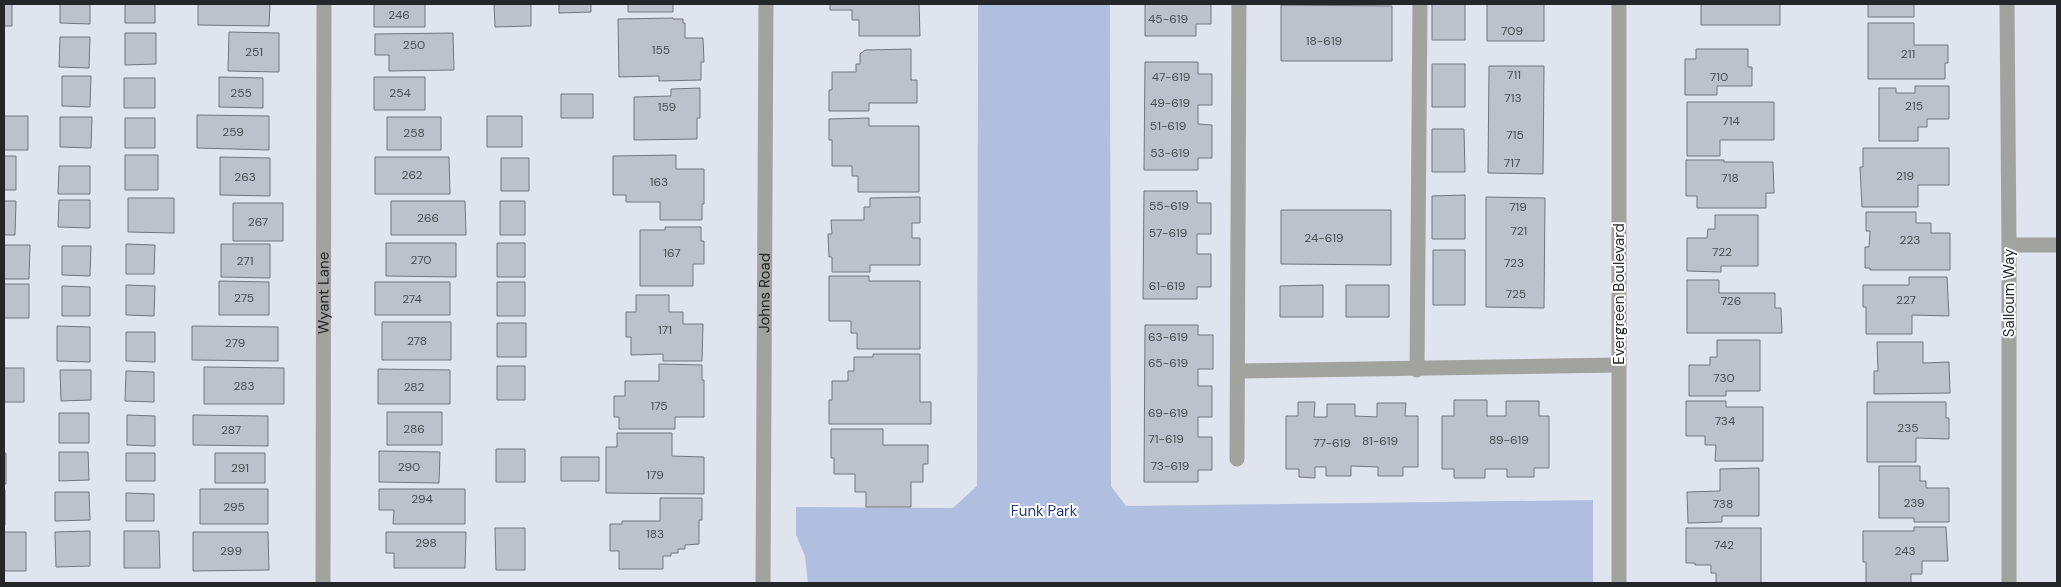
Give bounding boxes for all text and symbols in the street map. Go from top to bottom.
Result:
house number: 246 [388,7,410,23]
house number: 45-619 [1148,11,1188,27]
house number: 709 [1501,23,1523,39]
house number: 18-619 [1306,33,1342,49]
house number: 250 [403,37,425,53]
house number: 155 [652,42,670,58]
house number: 251 [245,44,263,60]
house number: 211 [1901,46,1915,62]
house number: 711 [1507,67,1521,83]
house number: 47-619 [1152,69,1190,85]
house number: 710 [1710,69,1728,85]
house number: 255 [230,85,252,101]
house number: 254 [389,85,411,101]
house number: 713 [1504,90,1522,106]
house number: 49-619 [1150,95,1190,111]
house number: 215 [1905,98,1923,114]
house number: 159 [658,99,676,115]
house number: 714 [1722,113,1740,129]
house number: 51-619 [1150,118,1186,134]
house number: 259 [222,124,244,140]
house number: 258 [403,125,425,141]
house number: 715 [1506,127,1524,143]
house number: 53-619 [1150,145,1190,161]
house number: 717 [1504,155,1520,171]
house number: 262 [401,167,423,183]
house number: 219 [1896,168,1914,184]
house number: 263 [234,169,256,185]
house number: 718 [1721,170,1739,186]
house number: 163 [650,174,668,190]
house number: 55-619 [1149,198,1189,214]
house number: 719 [1509,199,1527,215]
house number: 266 [417,210,439,226]
house number: 267 [248,214,268,230]
house number: 721 [1511,223,1527,239]
street label: Evergreen Boulevard [1609,223,1629,365]
house number: 57-619 [1149,225,1187,241]
house number: 24-619 [1304,230,1344,246]
house number: 223 [1900,232,1920,248]
house number: 722 [1712,244,1732,260]
house number: 167 [663,245,681,261]
street label: Salloum Way [1999,248,2019,337]
street label: Wyant Lane [313,252,334,334]
house number: 270 [410,252,432,268]
house number: 271 [237,253,253,269]
street label: Johns Road [754,253,775,333]
house number: 723 [1504,255,1524,271]
house number: 61-619 [1149,278,1185,294]
house number: 725 [1506,286,1526,302]
house number: 275 [234,290,254,306]
house number: 274 [402,291,422,307]
house number: 227 [1896,292,1916,308]
house number: 726 [1721,293,1741,309]
house number: 171 [658,322,672,338]
house number: 63-619 [1148,329,1188,345]
house number: 278 [407,333,427,349]
house number: 279 [225,335,245,351]
house number: 65-619 [1148,355,1188,371]
house number: 730 [1713,370,1735,386]
house number: 283 [233,378,255,394]
house number: 282 [404,379,424,395]
house number: 175 [650,398,668,414]
house number: 69-619 [1148,405,1188,421]
house number: 734 [1715,413,1735,429]
house number: 235 [1897,420,1919,436]
house number: 286 [403,421,425,437]
house number: 287 [221,422,241,438]
house number: 71-619 [1148,431,1184,447]
house number: 89-619 [1489,432,1529,448]
house number: 81-619 [1362,433,1398,449]
house number: 77-619 [1313,435,1351,451]
house number: 73-619 [1151,458,1189,474]
house number: 290 [398,459,420,475]
house number: 291 [231,460,249,476]
house number: 179 [646,467,664,483]
house number: 294 [411,491,433,507]
house number: 239 [1903,495,1925,511]
house number: 738 [1713,496,1733,512]
house number: 295 [223,499,245,515]
park label: Funk Park [1011,501,1078,521]
house number: 183 [646,526,664,542]
house number: 298 [415,535,437,551]
house number: 742 [1714,537,1734,553]
house number: 299 [220,543,242,559]
house number: 243 [1894,543,1916,559]

